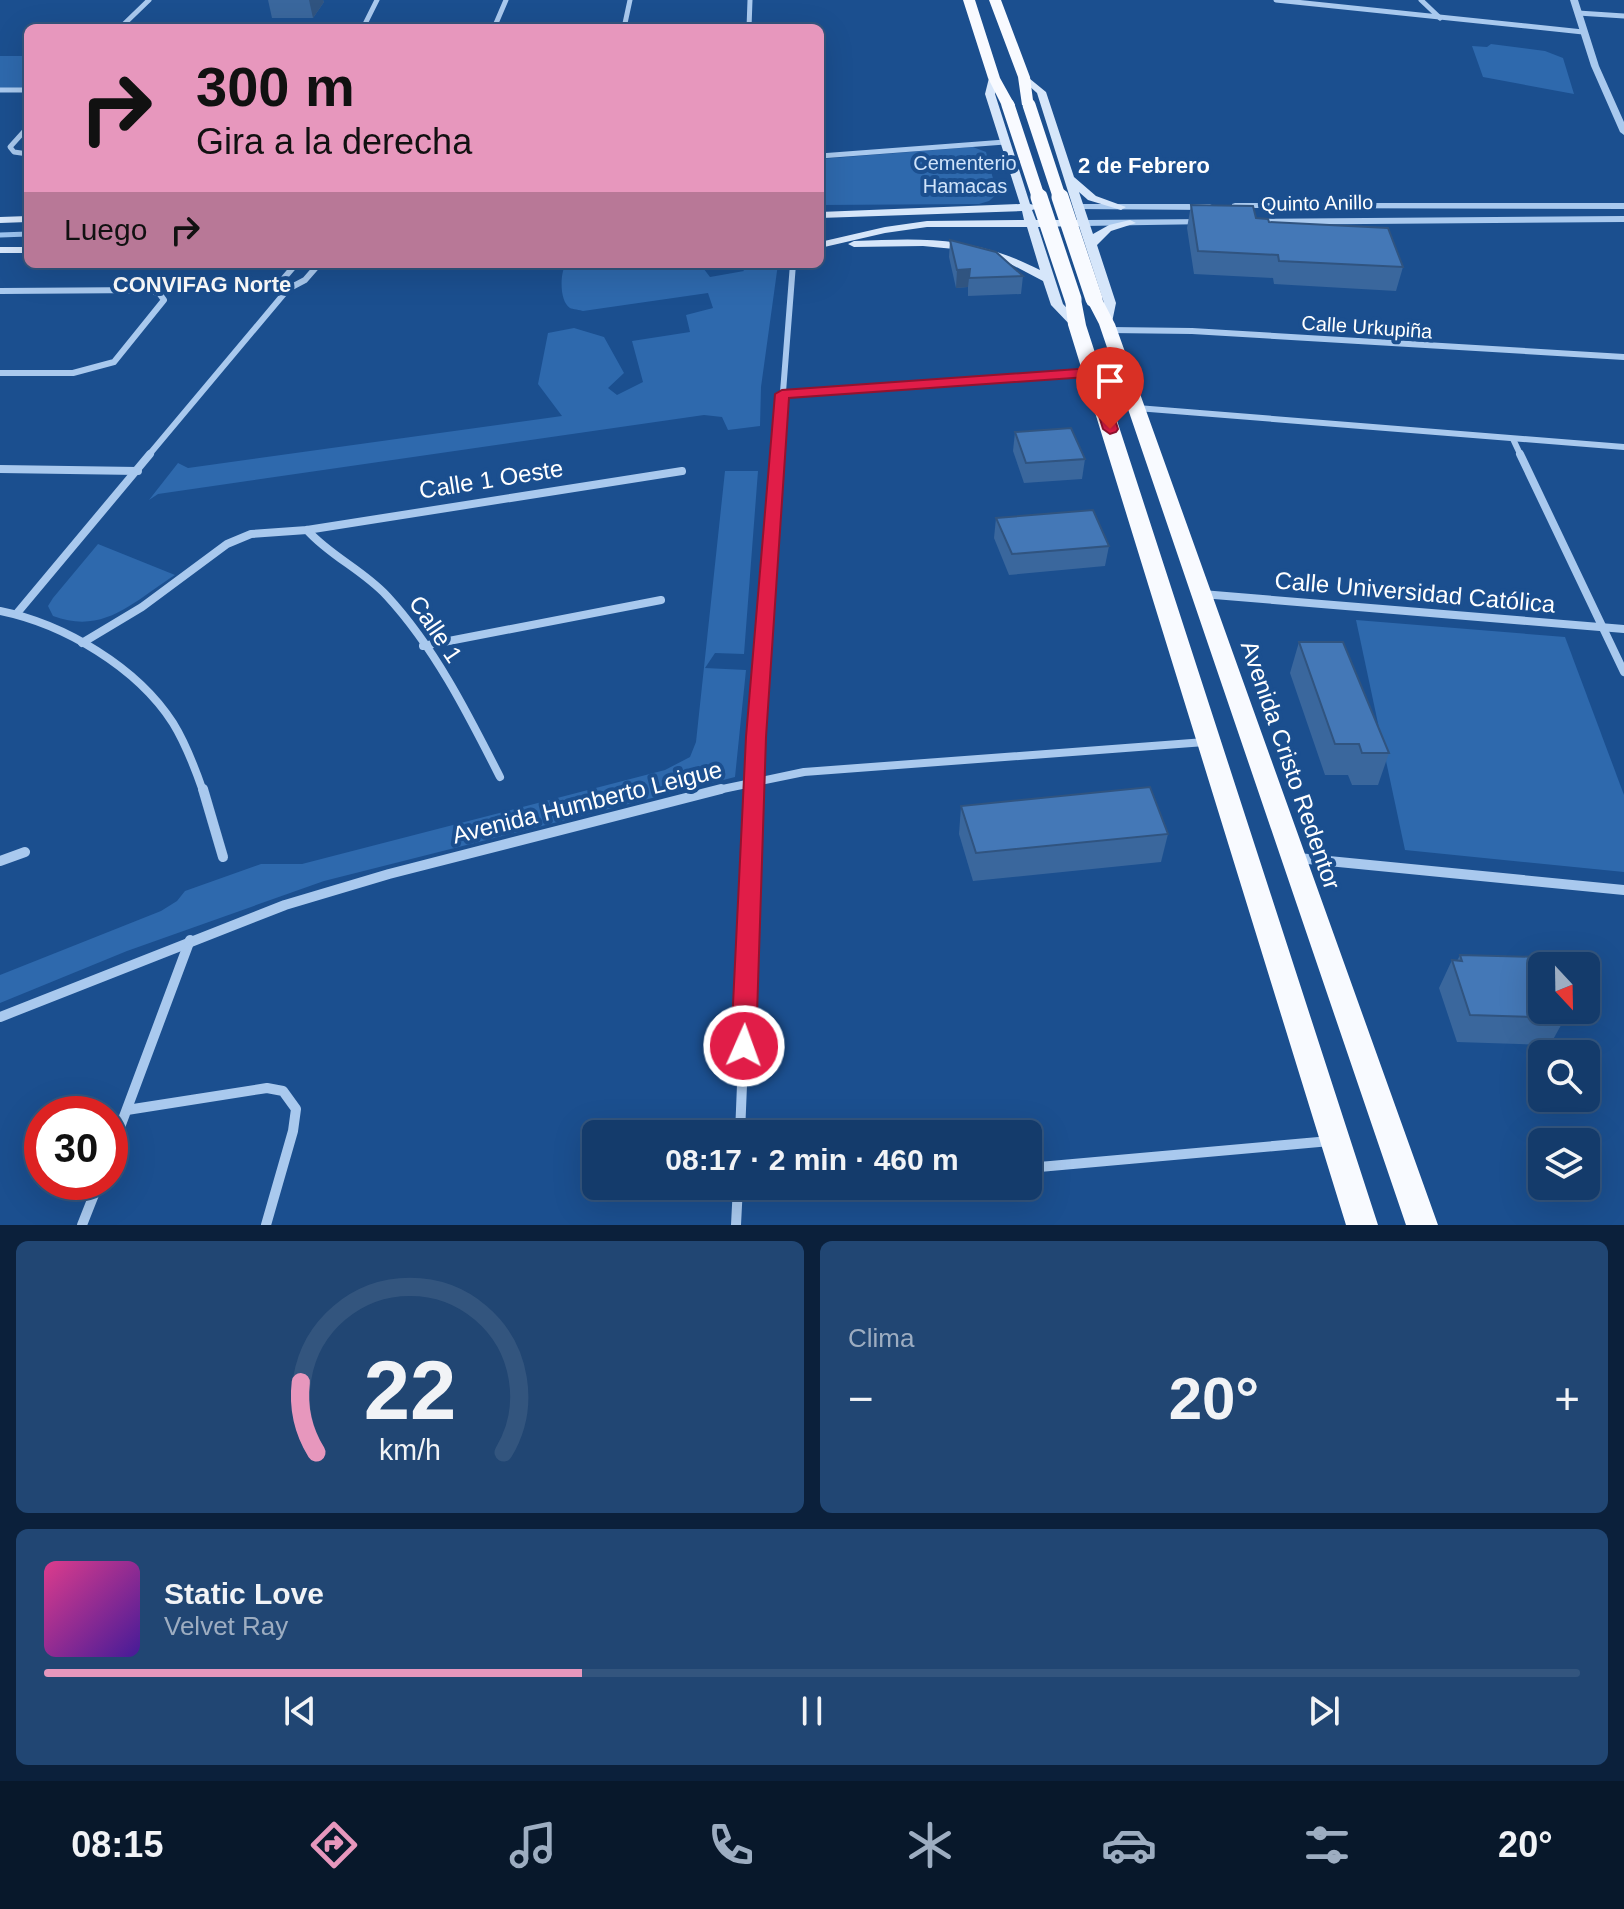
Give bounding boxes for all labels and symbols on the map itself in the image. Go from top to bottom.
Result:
park label: Cementerio Hamacas [913,152,1017,197]
district label: 2 de Febrero [1078,153,1210,178]
street label: Quinto Anillo [1261,191,1373,215]
district label: CONVIFAG Norte [113,272,291,297]
street label: Calle Urkupiña [1301,311,1434,343]
pin [1076,347,1144,429]
street label: Calle 1 Oeste [417,454,565,504]
street label: Calle Universidad Católica [1274,566,1557,618]
street label: Calle 1 [404,590,468,668]
street label: Avenida Cristo Redentor [1236,637,1346,893]
street label: Avenida Humberto Leigue [449,755,725,849]
north arrow [1528,952,1600,1024]
position arrow [702,1004,786,1088]
speed limit sign: 30 [24,1096,128,1200]

